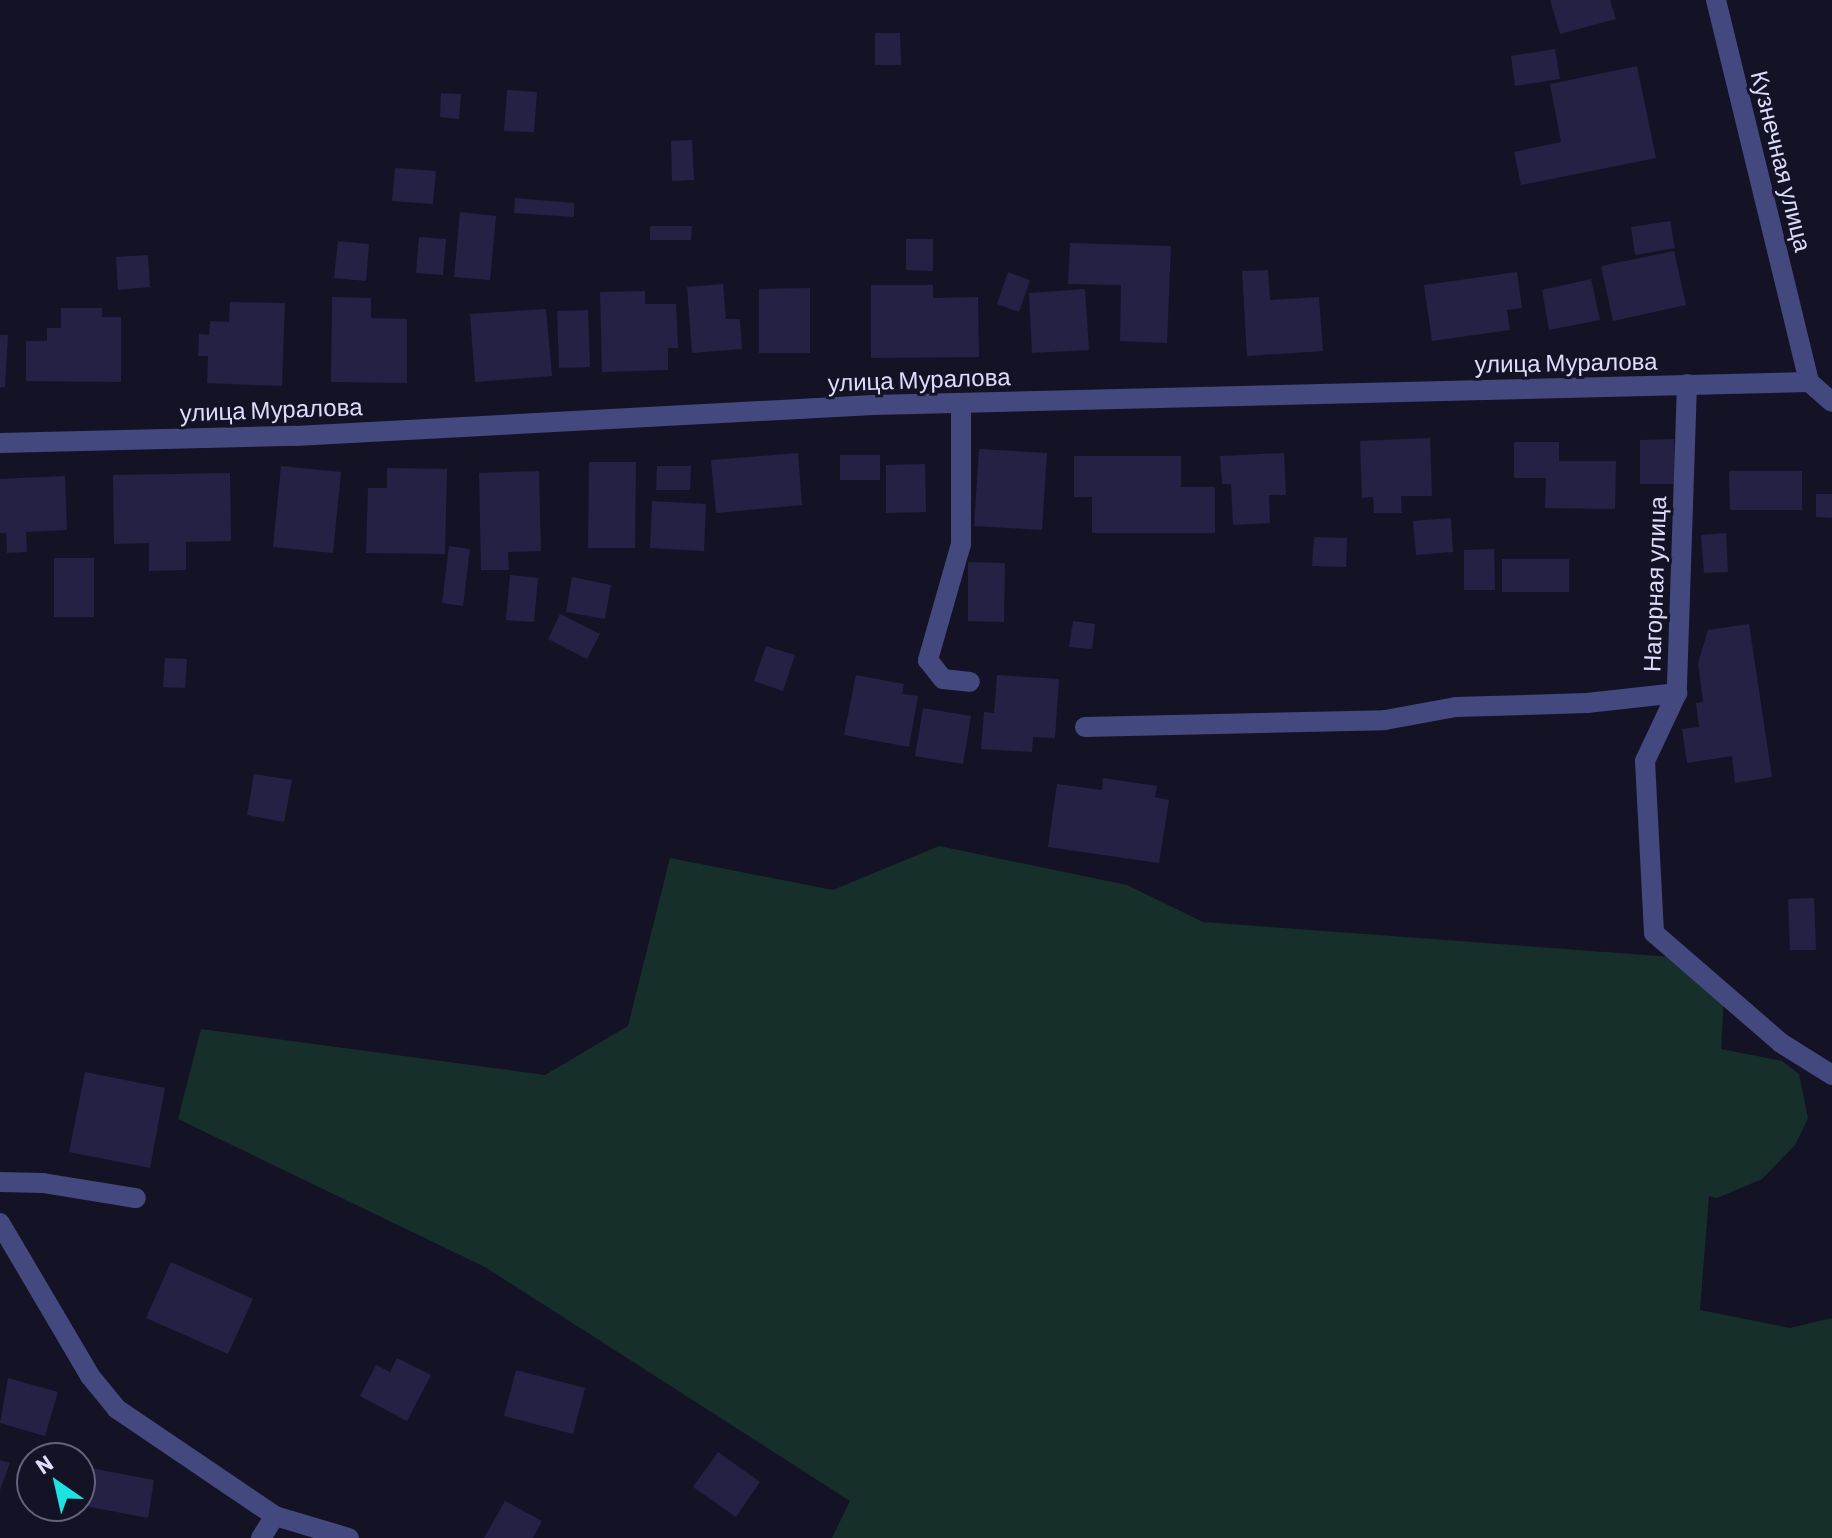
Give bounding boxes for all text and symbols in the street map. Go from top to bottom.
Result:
street label: Кузнечная улица [1746,67,1818,255]
street label: улица Муралова [1474,346,1658,378]
street label: улица Муралова [827,361,1011,397]
street label: улица Муралова [179,391,363,427]
street label: Нагорная улица [1637,496,1671,672]
north arrow [16,1442,96,1522]
text: N [30,1449,57,1479]

